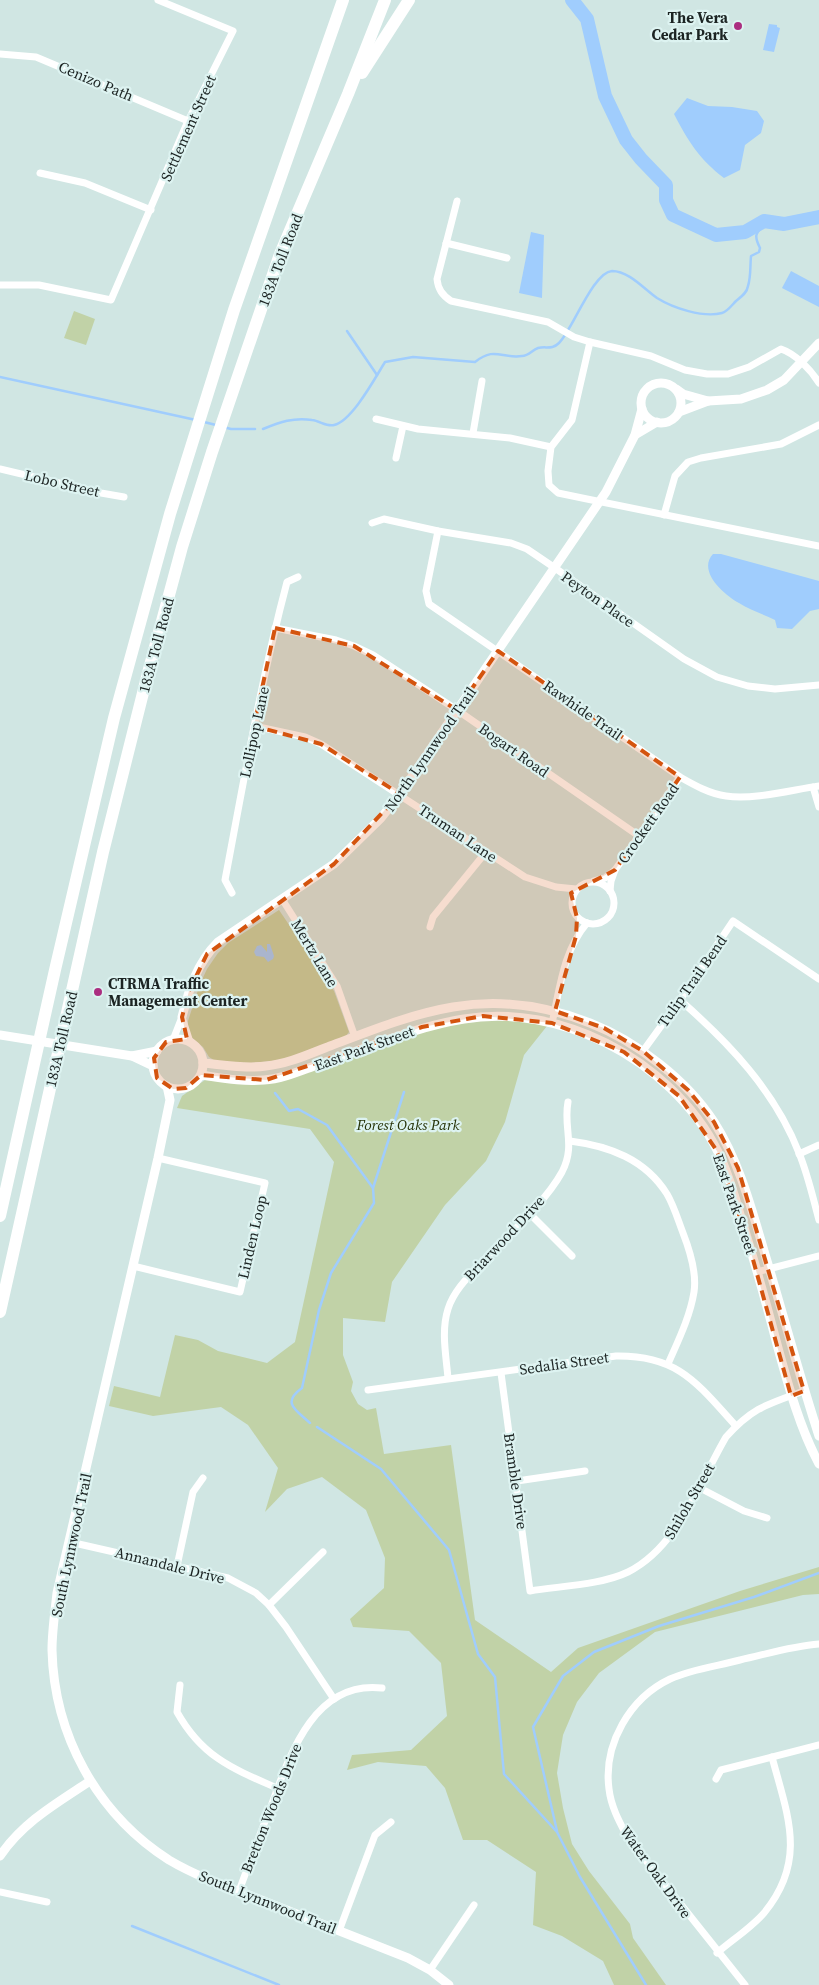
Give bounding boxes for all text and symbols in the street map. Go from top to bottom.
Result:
place label: The Vera Cedar Park [651,7,729,45]
marker: The Vera Cedar Park [732,20,744,32]
street label: Cenizo Path [55,56,137,106]
street label: Settlement Street [155,71,221,185]
street label: 183A Toll Road [253,210,308,310]
street label: Lobo Street [23,464,102,502]
street label: Peyton Place [557,566,639,632]
street label: 183A Toll Road [133,594,179,695]
street label: Rawhide Trail [539,675,627,745]
street label: North Lynnwood Trail [379,682,481,816]
street label: Lollipop Lane [234,684,274,779]
street label: Bogart Road [475,718,554,782]
street label: Crockett Road [612,778,684,868]
street label: Truman Lane [415,799,502,867]
street label: Mertz Lane [286,915,344,991]
street label: Tulip Trail Bend [652,930,732,1031]
place label: CTRMA Traffic Management Center [108,973,247,1011]
marker: CTRMA Traffic Management Center [92,986,104,998]
street label: 183A Toll Road [40,988,82,1089]
street label: East Park Street [311,1020,417,1076]
park label: Forest Oaks Park [355,1114,460,1135]
street label: East Park Street [708,1151,762,1257]
street label: Briarwood Drive [459,1190,549,1285]
street label: Linden Loop [232,1193,272,1281]
street label: Sedalia Street [518,1346,610,1380]
street label: Bramble Drive [499,1432,533,1531]
street label: Shiloh Street [659,1459,719,1543]
street label: South Lynnwood Trail [46,1471,97,1619]
street label: Annandale Drive [113,1541,227,1589]
street label: Bretton Woods Drive [235,1740,307,1876]
street label: Water Oak Drive [615,1822,697,1923]
street label: South Lynnwood Trail [196,1865,340,1939]

